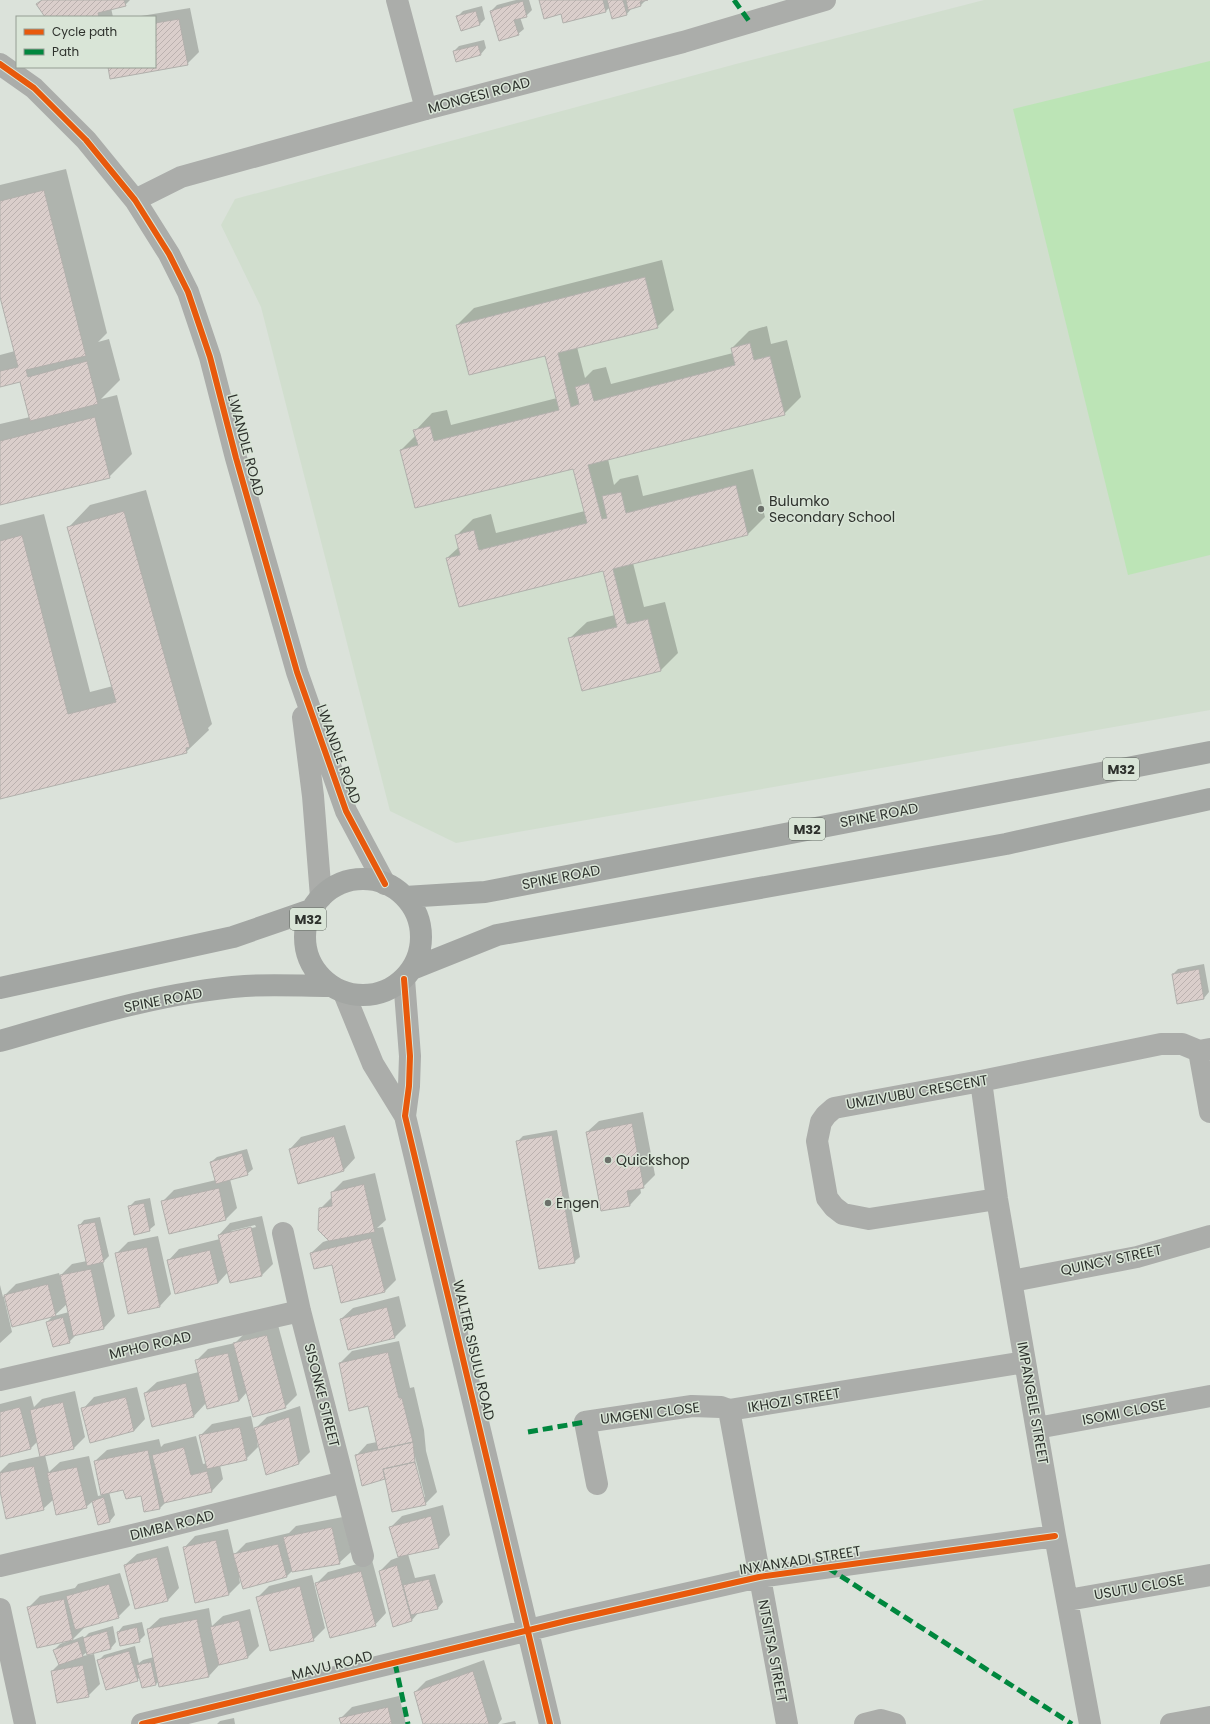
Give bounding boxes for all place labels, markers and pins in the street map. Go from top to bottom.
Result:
place label: Bulumko Secondary School [769,491,895,527]
marker: Bulumko Secondary School [756,504,766,514]
place label: Quickshop [616,1150,690,1170]
marker: Quickshop [603,1155,613,1165]
place label: Engen [556,1193,599,1213]
marker: Engen [543,1198,553,1208]

